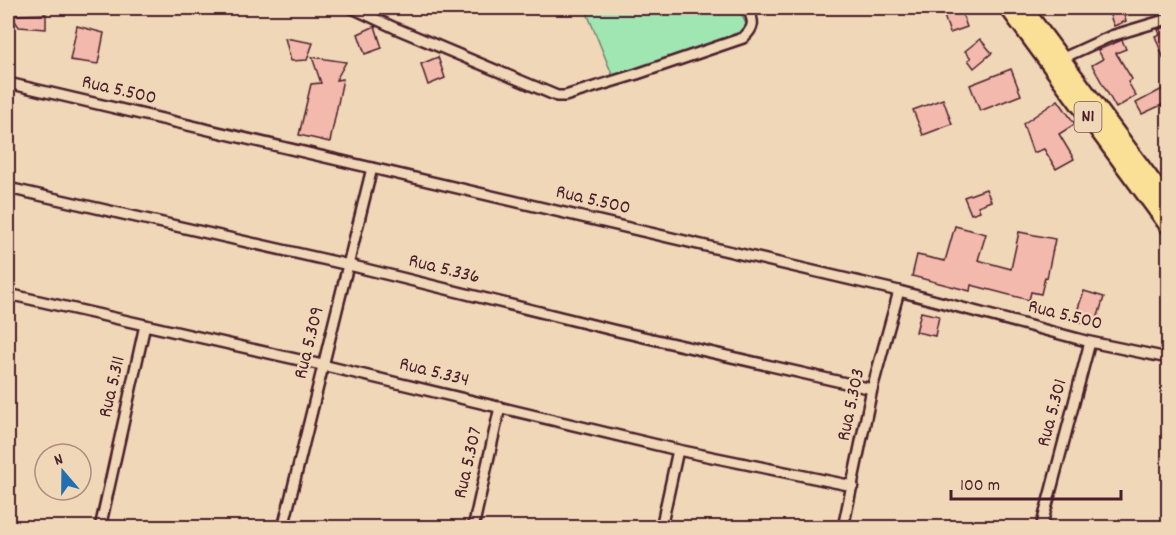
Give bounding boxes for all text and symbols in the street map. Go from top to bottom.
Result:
street label: Rua 5.500 [79,69,159,113]
road number: N1 [1074,102,1102,132]
street label: Rua 5.500 [553,179,633,223]
street label: Rua 5.336 [405,248,483,292]
street label: Rua 5.500 [1025,293,1105,339]
street label: Rua 5.309 [287,304,333,382]
street label: Rua 5.334 [396,351,472,395]
street label: Rua 5.311 [92,353,134,421]
street label: Rua 5.303 [831,366,873,444]
street label: Rua 5.301 [1031,376,1075,450]
street label: Rua 5.307 [447,425,491,501]
north arrow [33,442,93,502]
text: N [51,448,66,472]
scale bar [951,463,1120,501]
text: 100 m [960,474,1000,499]

